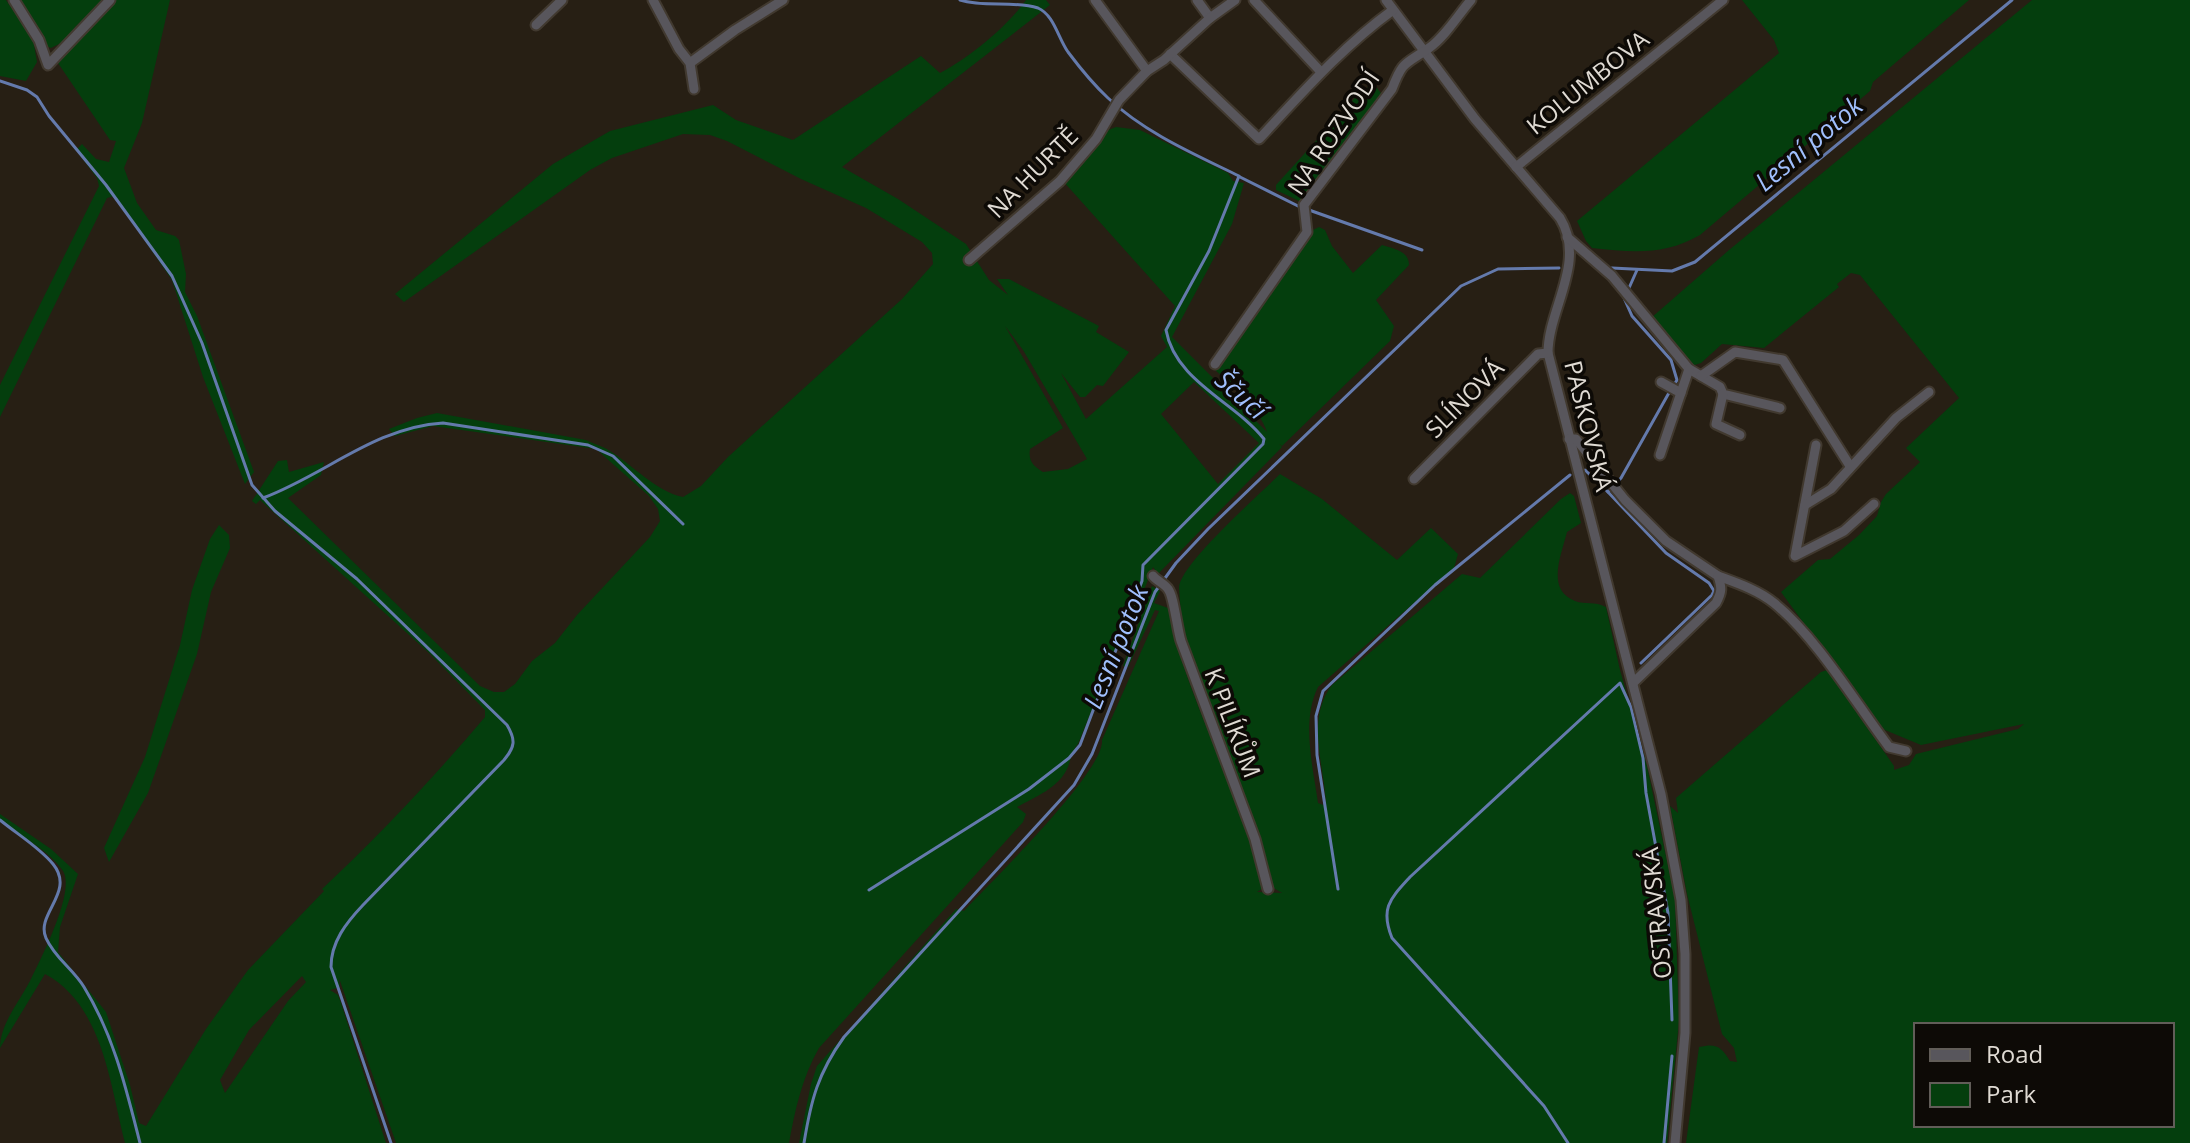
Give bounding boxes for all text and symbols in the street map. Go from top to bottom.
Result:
street label: KOLUMBOVA [1519,22,1656,141]
street label: NA ROZVODÍ [1279,63,1387,201]
water label: Lesní potok [1747,87,1871,199]
street label: NA HURTĚ [979,119,1085,225]
street label: SLÍNOVÁ [1417,351,1511,444]
street label: PASKOVSKÁ [1557,357,1622,495]
water label: Ščučí [1208,361,1278,429]
water label: Lesní potok [1074,578,1157,714]
street label: K PILÍKŮM [1197,663,1269,782]
street label: OSTRAVSKÁ [1632,845,1679,981]
legend [1914,1023,2174,1127]
text: Road [1986,1037,2043,1070]
text: Park [1986,1077,2037,1110]

